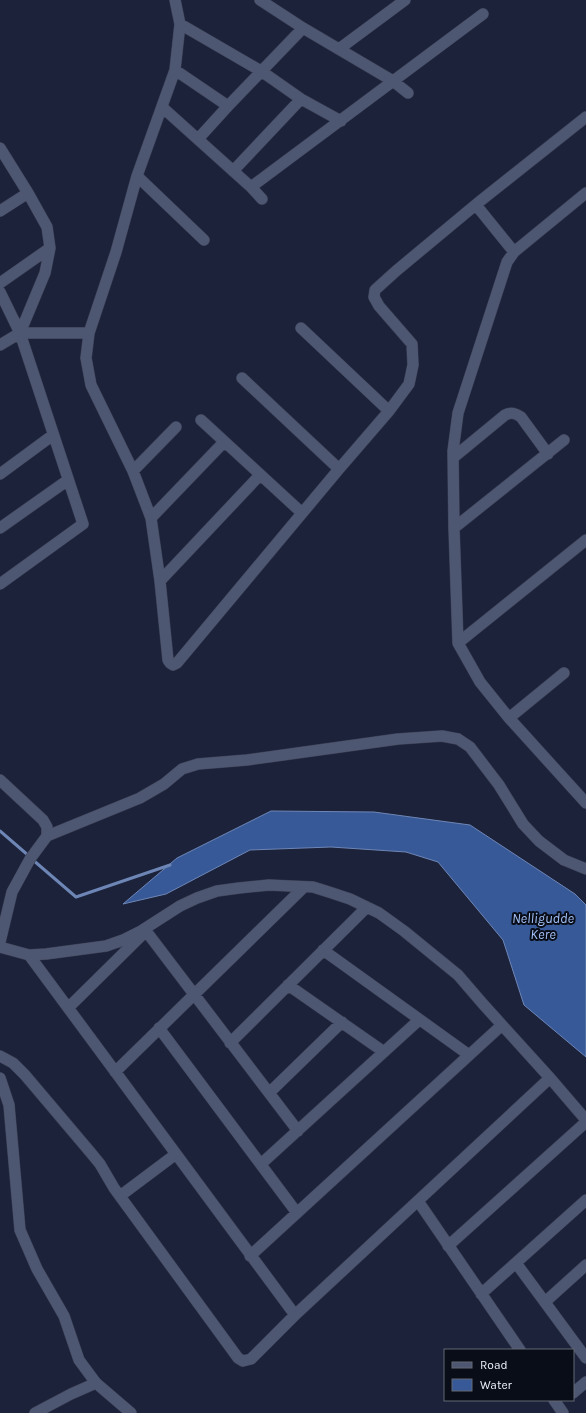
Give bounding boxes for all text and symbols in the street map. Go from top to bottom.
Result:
water label: Nelligudde Kere [512,910,575,943]
legend [444,1349,574,1401]
text: Road [480,1358,508,1372]
text: Water [480,1378,513,1392]

